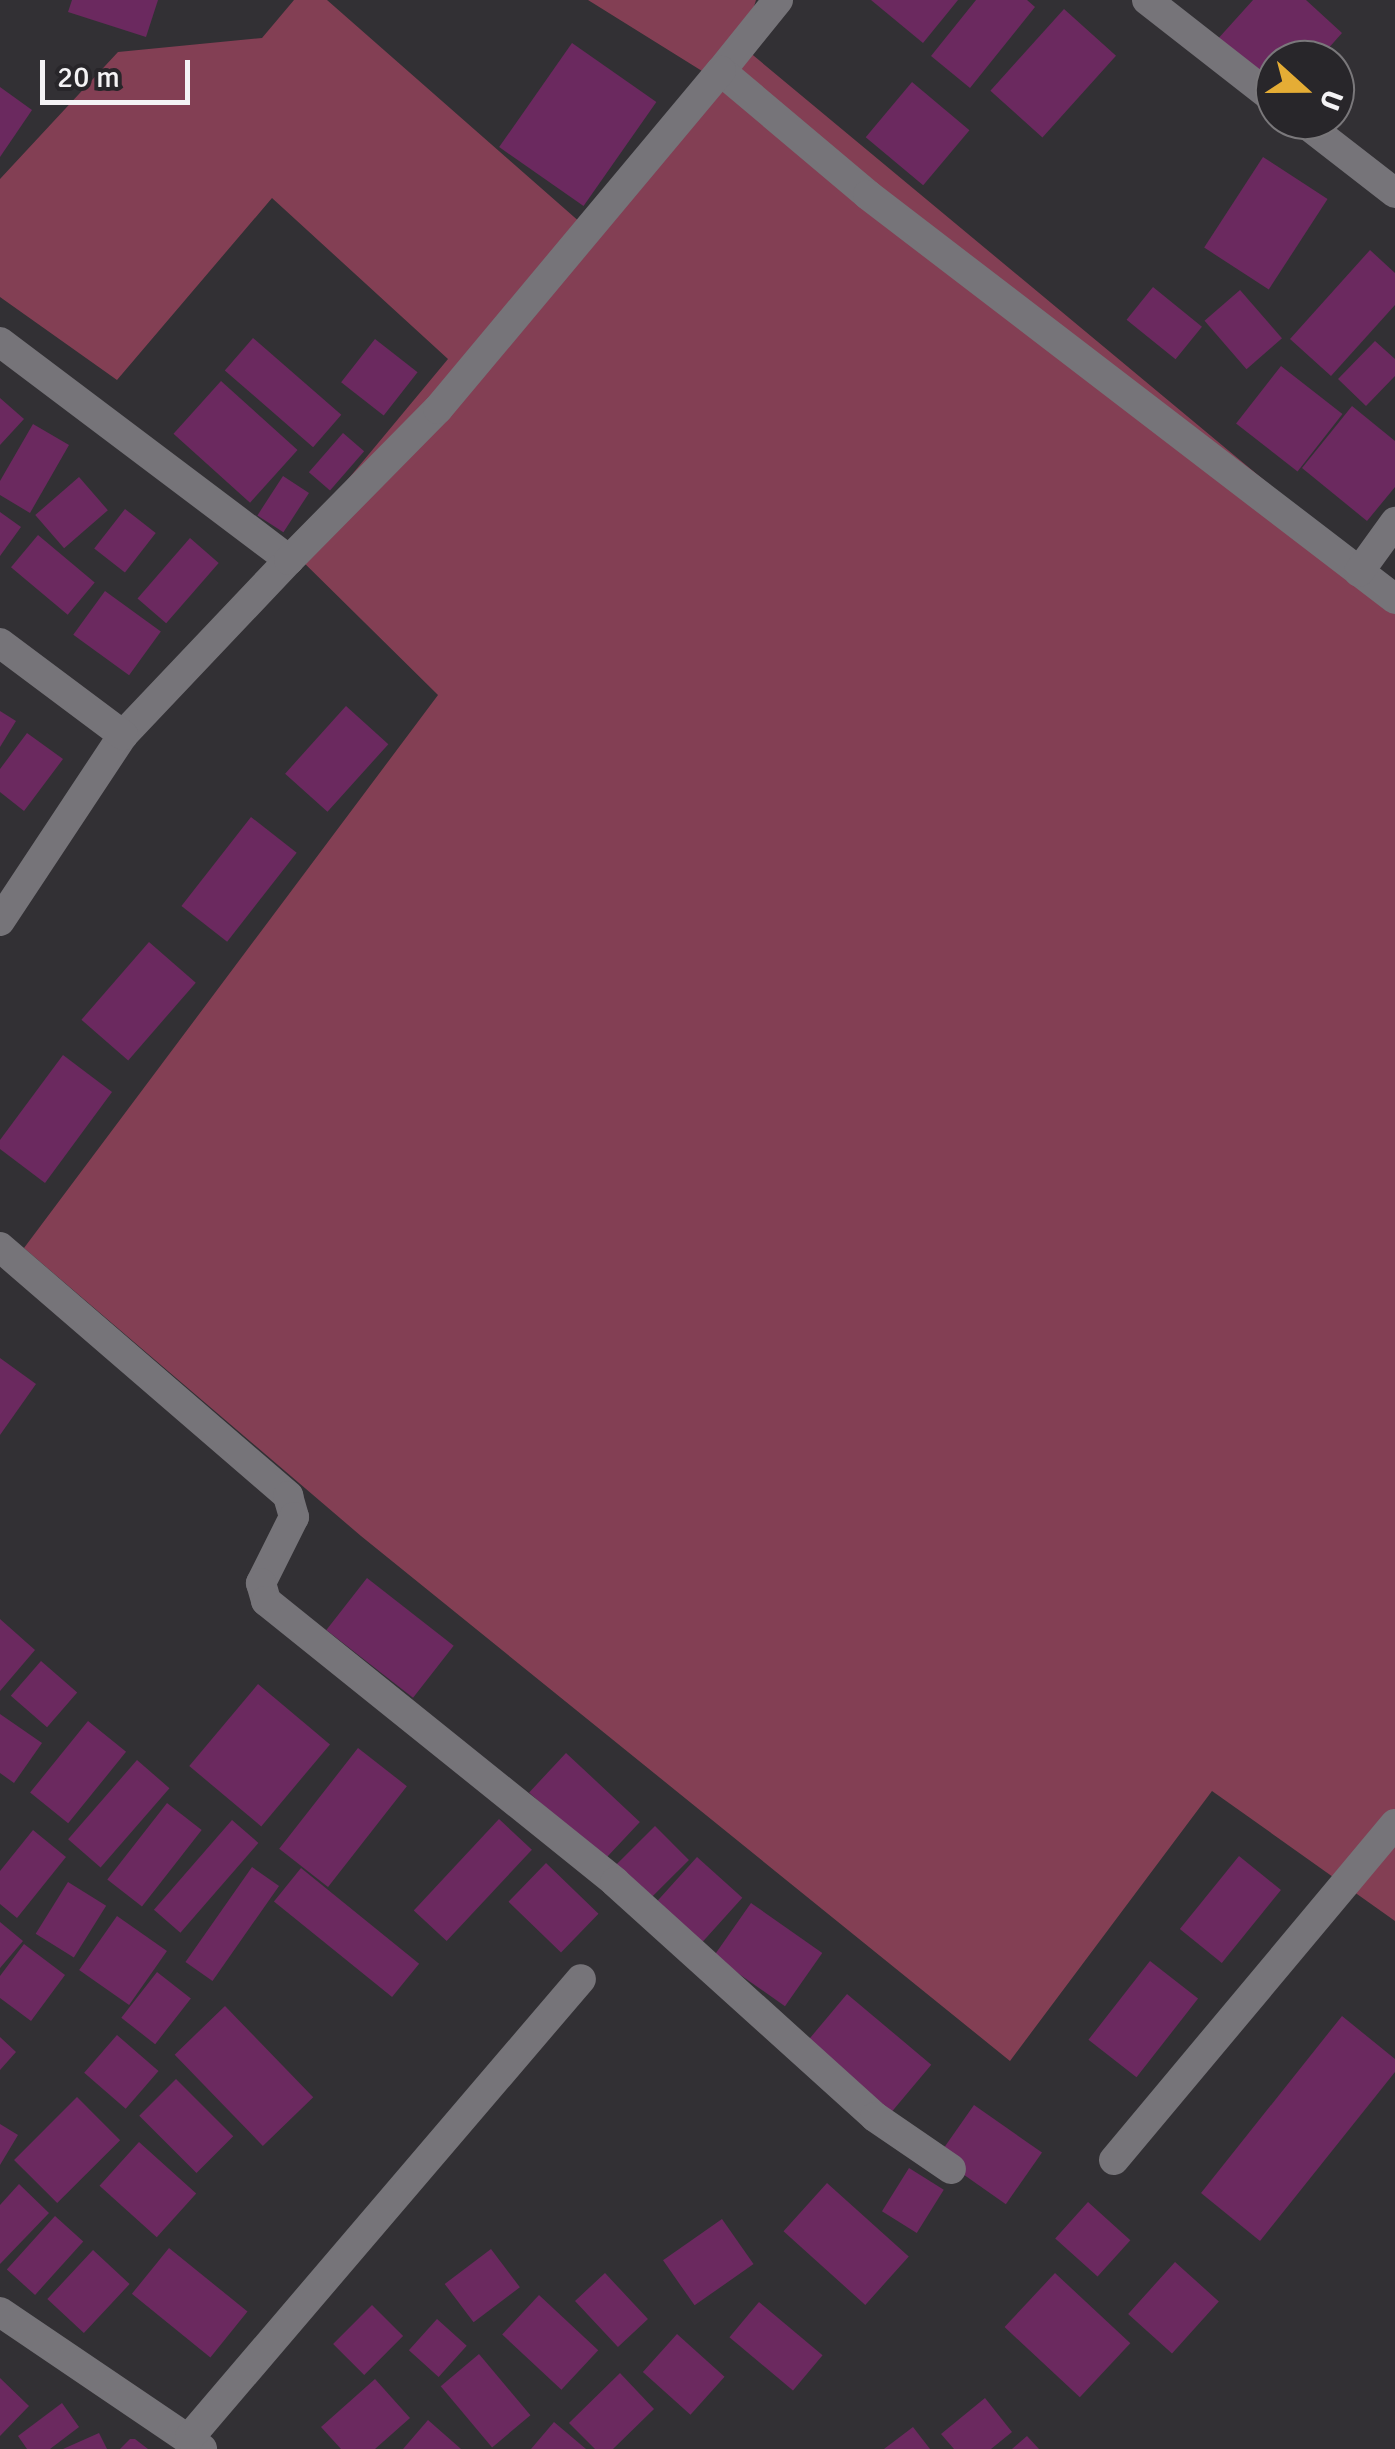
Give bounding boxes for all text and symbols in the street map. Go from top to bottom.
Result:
scale bar [45,40,195,102]
north arrow [1255,40,1355,140]
text: 20 m [57,59,120,96]
text: U [1312,85,1350,115]

